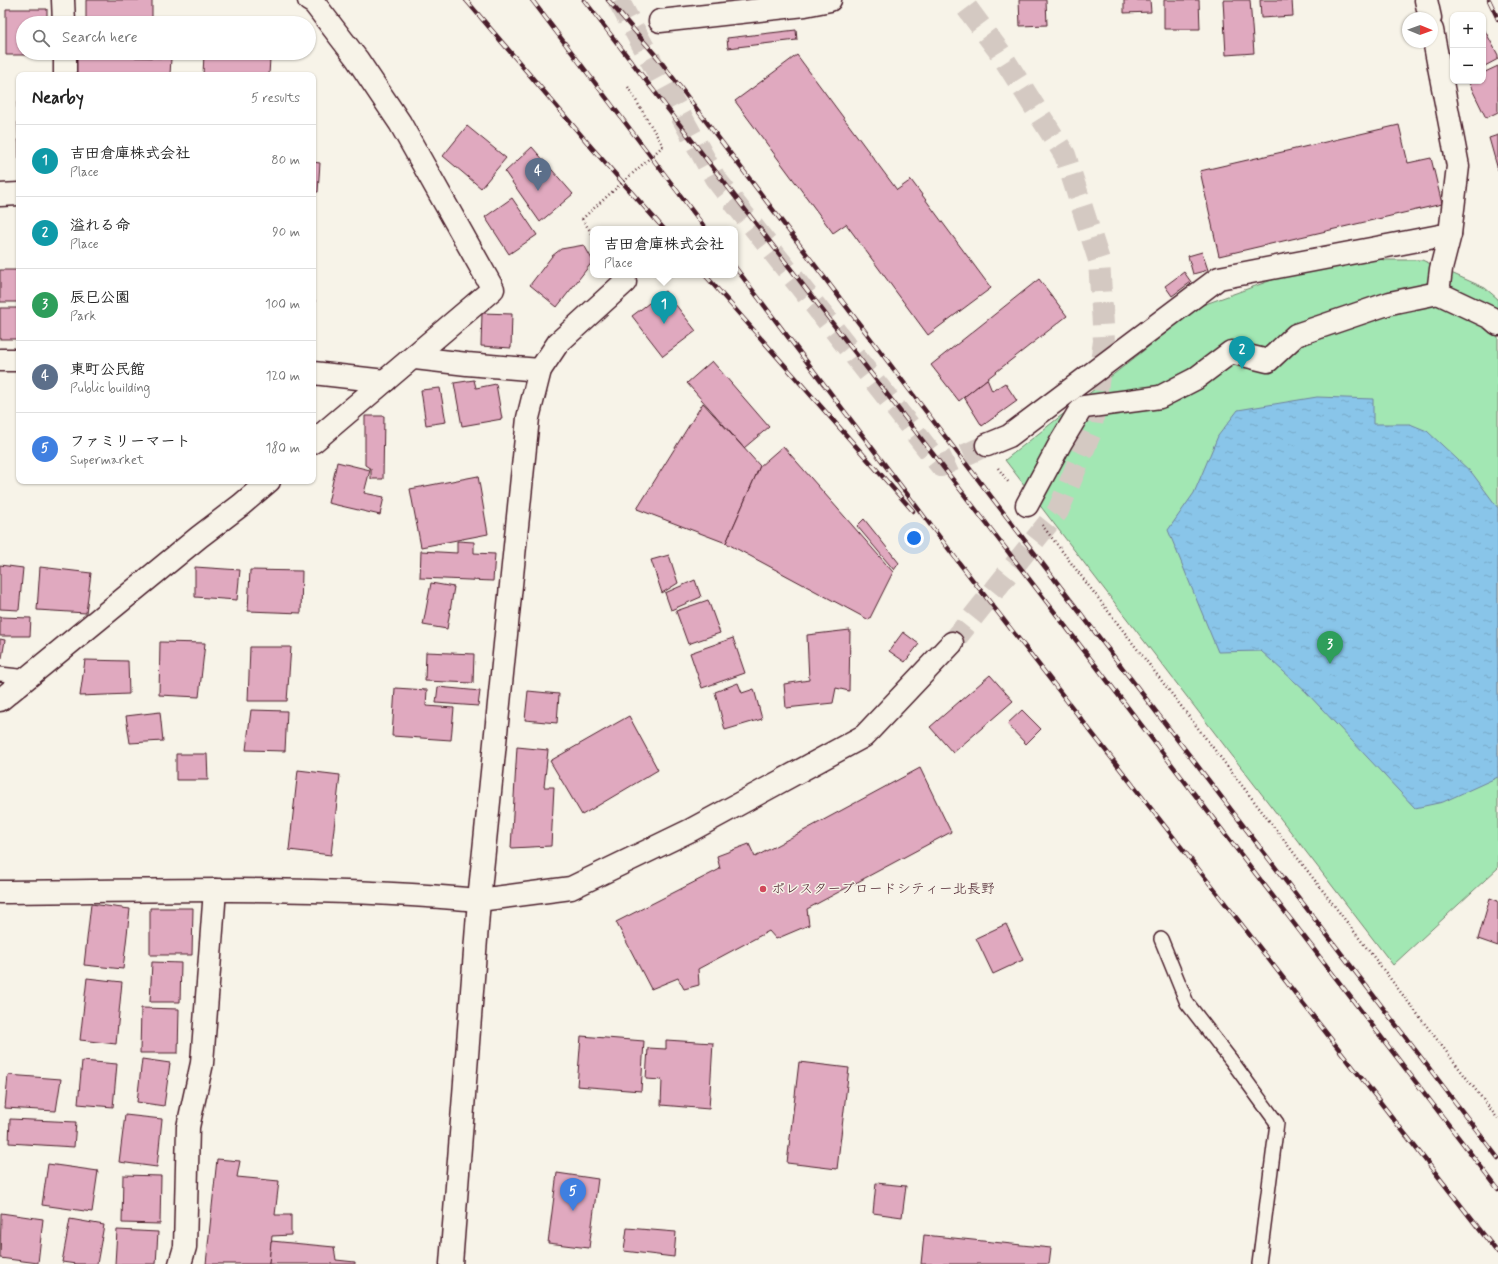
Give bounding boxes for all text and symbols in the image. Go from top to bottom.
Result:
north arrow [1402,12,1438,48]
map controls [1450,12,1486,84]
button: + [1450,12,1486,48]
search box [16,16,316,60]
icon: search [30,27,52,49]
text: Search here [62,28,138,48]
button: − [1450,48,1486,84]
text: Nearby [32,87,84,109]
text: 5 results [251,90,300,107]
text: 吉田倉庫株式会社 [70,144,190,164]
text: 1 [42,152,48,169]
text: 80 m [271,152,300,169]
pin: 4 [525,158,551,191]
text: Place [70,164,99,181]
text: 溢れる命 [70,216,130,236]
text: 2 [42,224,48,241]
text: 90 m [272,224,300,241]
popup [590,226,738,278]
text: 吉田倉庫株式会社 [604,235,724,255]
text: Place [70,236,99,253]
text: Place [604,255,633,272]
text: 辰巳公園 [70,288,130,308]
pin: 1 [651,291,677,324]
text: 3 [42,296,48,313]
text: 100 m [265,296,300,313]
text: Park [70,308,96,325]
pin: 2 [1229,336,1255,369]
text: 東町公民館 [70,360,145,380]
text: 4 [41,368,49,385]
text: 120 m [266,368,300,385]
text: Public building [70,380,150,397]
text: ファミリーマート [70,432,191,452]
text: 5 [41,440,49,457]
text: 180 m [265,440,300,457]
text: Supermarket [70,452,144,469]
your location [904,528,924,548]
pin: 3 [1317,631,1343,664]
place label: ポレスターブロードシティー北長野 [771,880,995,898]
marker: ポレスターブロードシティー北長野 [758,884,768,894]
pin: 5 [560,1178,586,1211]

